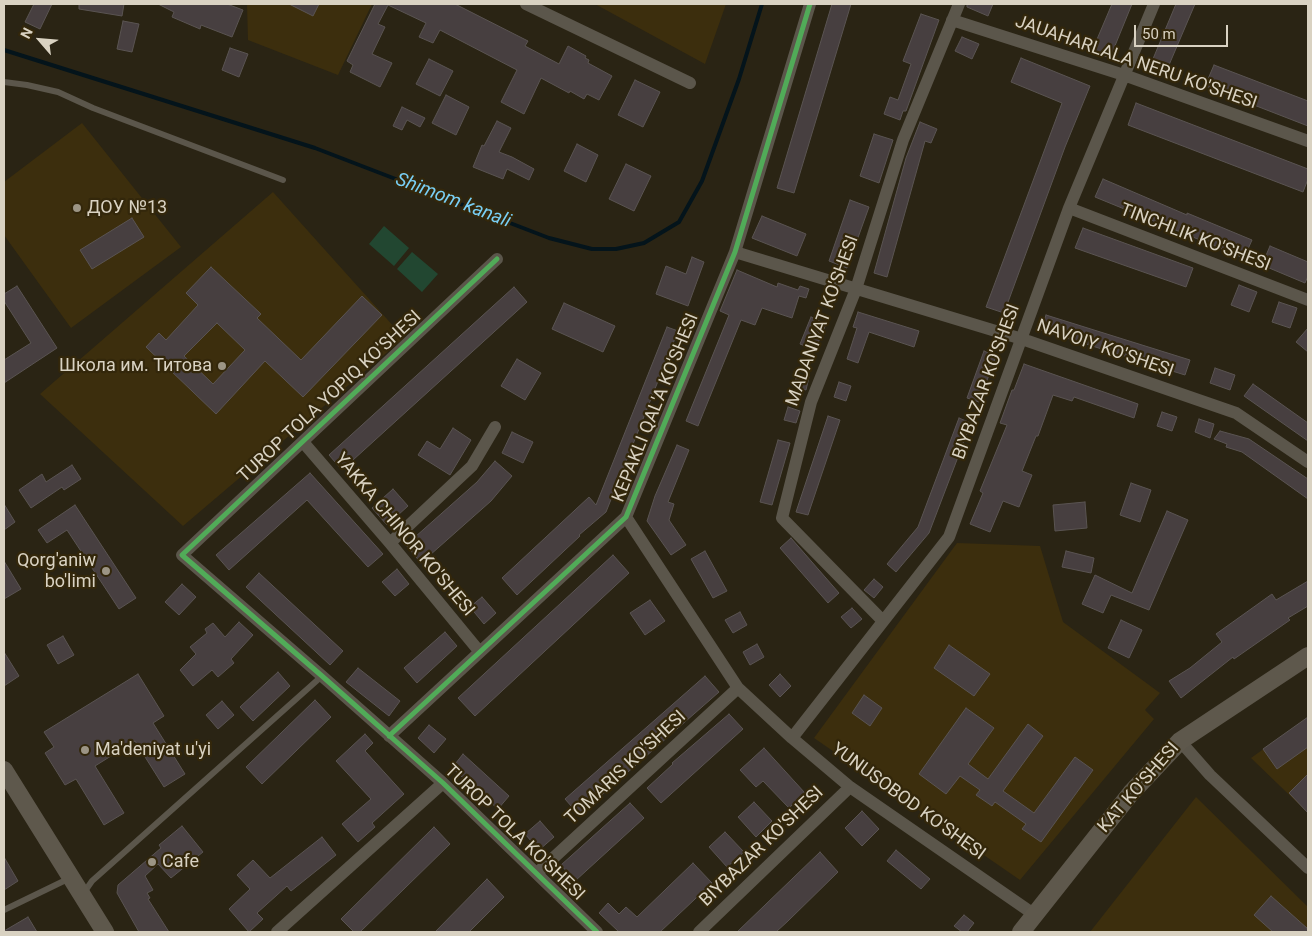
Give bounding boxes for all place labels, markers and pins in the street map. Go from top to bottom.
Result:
place label: ДОУ №13 [87,197,167,219]
marker: ДОУ №13 [71,202,83,214]
place label: Школа им. Титова [59,355,212,377]
marker: Школа им. Титова [216,360,228,372]
place label: Qorg'aniw bo'limi [17,550,96,592]
marker: Qorg'aniw bo'limi [100,565,112,577]
place label: Ma'deniyat u'yi [95,739,211,761]
marker: Ma'deniyat u'yi [79,744,91,756]
place label: Cafe [162,851,199,873]
marker: Cafe [146,856,158,868]

